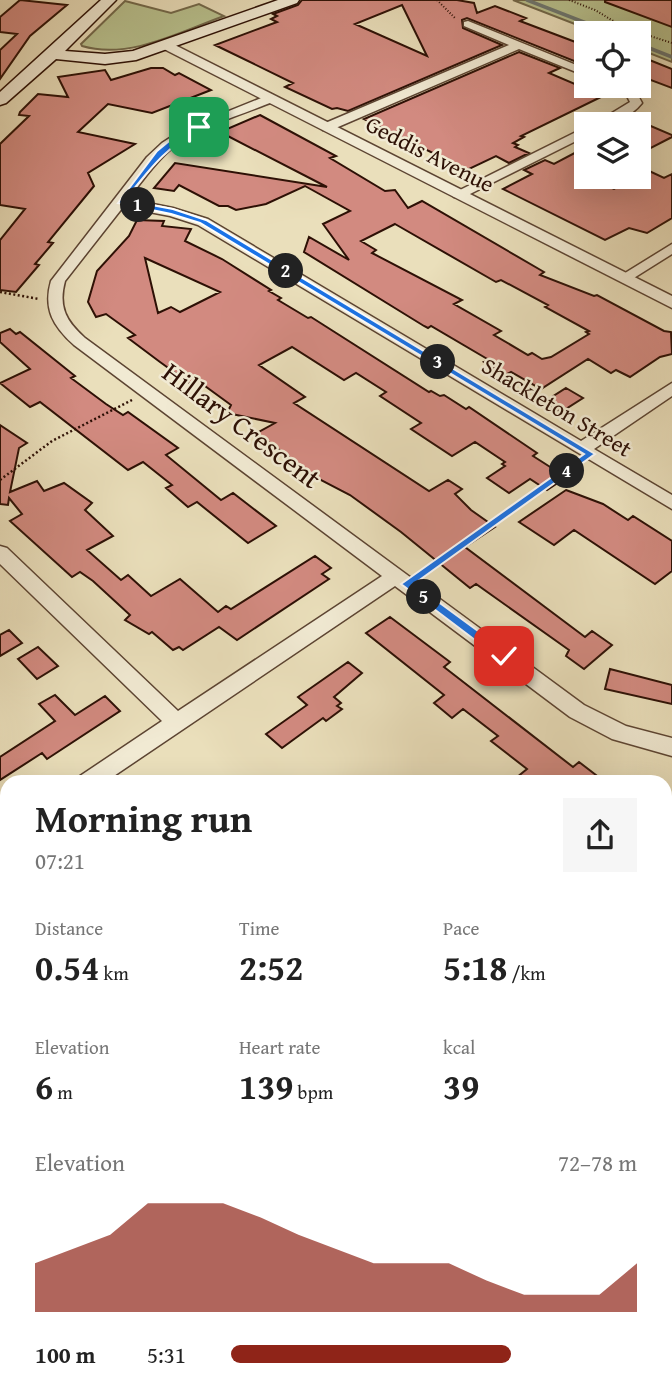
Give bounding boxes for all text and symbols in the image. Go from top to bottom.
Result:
map controls [574,21,651,189]
button: locate [574,21,651,98]
pin [169,97,229,157]
street label: Geddis Avenue [360,107,500,200]
icon: arrive [180,108,218,146]
button: layers [574,112,651,189]
pin: 1 [120,188,156,222]
text: 1 [133,190,142,218]
pin: 2 [268,254,304,288]
text: 2 [281,256,290,284]
pin: 3 [420,344,456,380]
text: 3 [433,347,442,375]
street label: Shackleton Street [476,349,639,464]
street label: Hillary Crescent [155,351,330,498]
pin: 4 [550,454,584,489]
text: 4 [562,456,571,484]
pin: 5 [406,580,442,614]
text: 5 [419,582,428,610]
pin [474,626,534,686]
icon: check [485,637,523,675]
text: Morning run [35,790,252,846]
button: share [563,798,637,872]
text: 07:21 [35,844,85,877]
text: Distance [35,914,103,942]
text: Time [239,914,279,942]
text: Pace [443,914,480,942]
text: 0.54 [35,942,99,993]
text: 2:52 [239,942,303,993]
text: 5:18 [443,942,507,993]
text: km [99,959,129,987]
text: /km [507,959,546,987]
text: Elevation [35,1033,109,1061]
text: Heart rate [239,1033,320,1061]
text: kcal [443,1033,475,1061]
text: 6 [35,1061,53,1112]
text: 139 [239,1061,293,1112]
text: 39 [443,1061,479,1112]
text: m [53,1078,73,1106]
text: bpm [293,1078,333,1106]
text: Elevation [35,1146,125,1179]
text: 72–78 m [558,1146,637,1179]
text: 100 m [35,1338,96,1371]
text: 5:31 [147,1338,186,1371]

